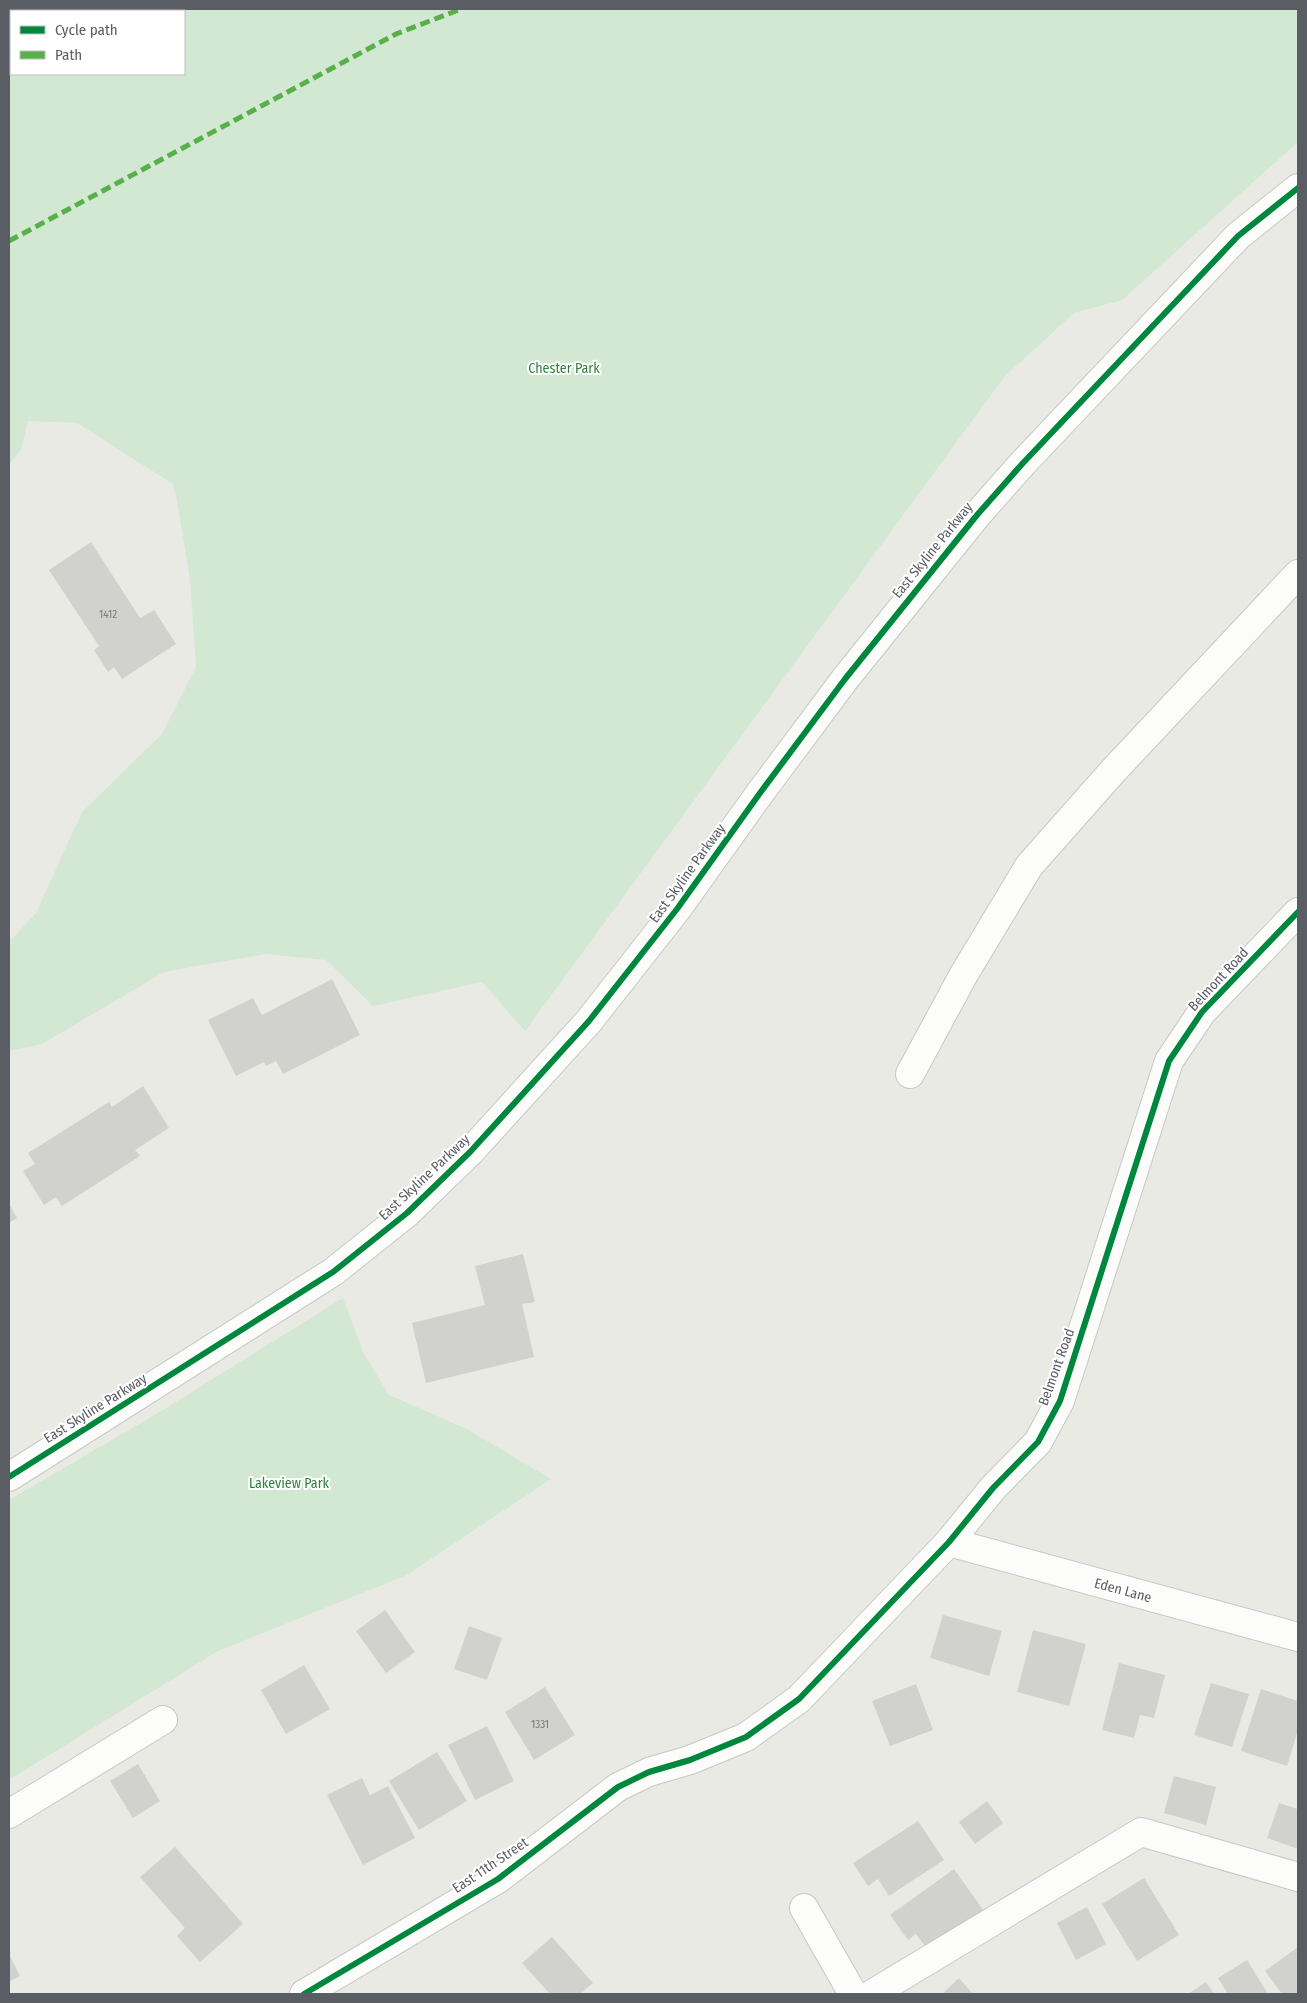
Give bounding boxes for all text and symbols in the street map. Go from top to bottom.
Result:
legend [10,10,185,75]
text: Cycle path [55,21,118,39]
text: Path [55,46,82,64]
park label: Chester Park [528,360,600,377]
street label: East Skyline Parkway [889,498,977,602]
house number: 1412 [99,608,117,621]
street label: East Skyline Parkway [646,820,729,926]
street label: Belmont Road [1185,944,1252,1015]
street label: East Skyline Parkway [375,1130,474,1224]
street label: Belmont Road [1035,1326,1078,1408]
street label: East Skyline Parkway [41,1369,151,1447]
park label: Lakeview Park [249,1475,330,1492]
street label: Eden Lane [1092,1575,1153,1606]
house number: 1331 [531,1718,549,1731]
street label: East 11th Street [449,1834,532,1897]

